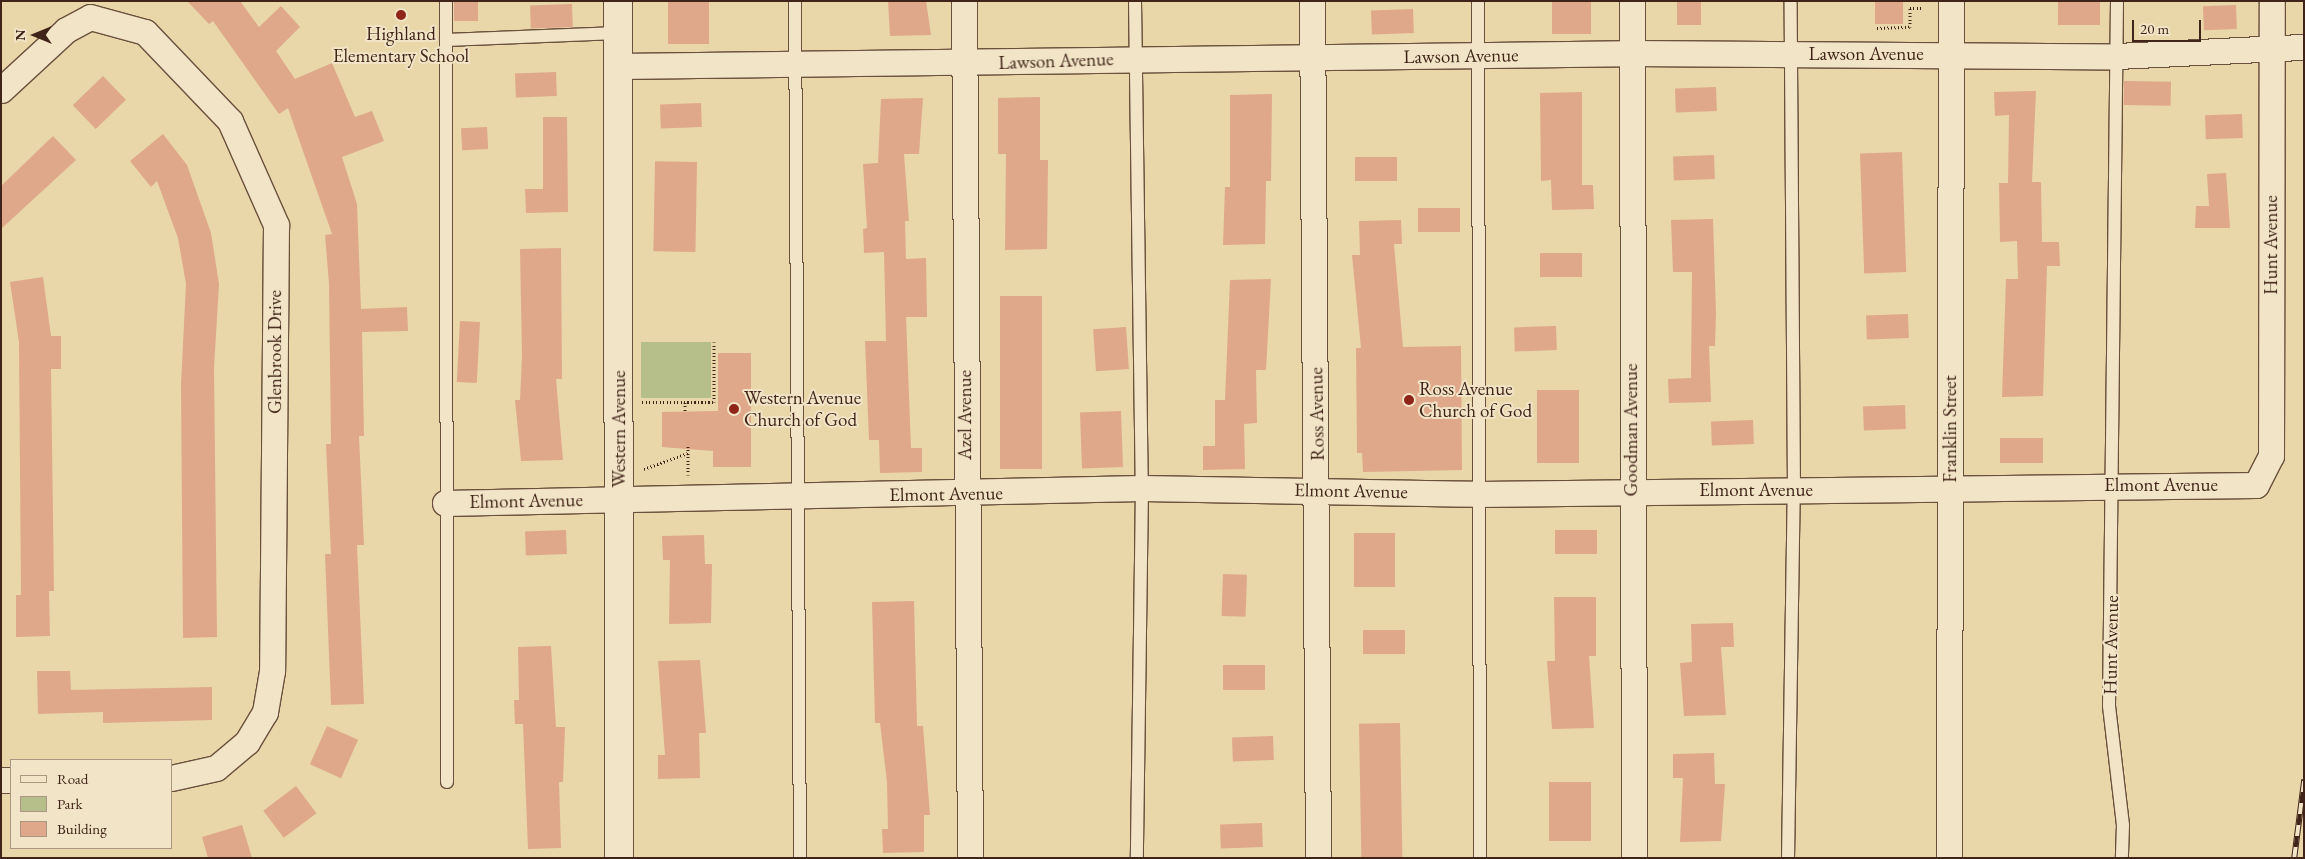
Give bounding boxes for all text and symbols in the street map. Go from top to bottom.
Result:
marker: Highland Elementary School [395,9,407,21]
north arrow [10,10,60,60]
scale bar [2135,10,2204,42]
text: 20 m [2140,19,2169,38]
place label: Highland Elementary School [333,23,469,67]
text: N [11,29,29,41]
street label: Lawson Avenue [1808,43,1924,65]
street label: Lawson Avenue [1403,44,1519,68]
street label: Lawson Avenue [998,48,1114,74]
street label: Hunt Avenue [2260,195,2282,295]
street label: Glenbrook Drive [264,290,286,414]
street label: Goodman Avenue [1620,364,1642,496]
street label: Ross Avenue [1305,367,1329,461]
street label: Western Avenue [608,370,630,488]
street label: Azel Avenue [954,370,976,460]
street label: Franklin Street [1939,375,1961,483]
place label: Ross Avenue Church of God [1419,378,1532,422]
place label: Western Avenue Church of God [744,387,861,431]
marker: Ross Avenue Church of God [1403,394,1415,406]
marker: Western Avenue Church of God [728,403,740,415]
street label: Elmont Avenue [2104,474,2218,496]
street label: Elmont Avenue [1294,479,1408,503]
street label: Elmont Avenue [1699,479,1813,501]
street label: Elmont Avenue [889,482,1003,506]
street label: Elmont Avenue [469,489,583,513]
street label: Hunt Avenue [2099,595,2123,695]
legend [10,759,172,849]
text: Road [57,769,88,788]
text: Park [57,794,83,813]
text: Building [57,819,107,838]

